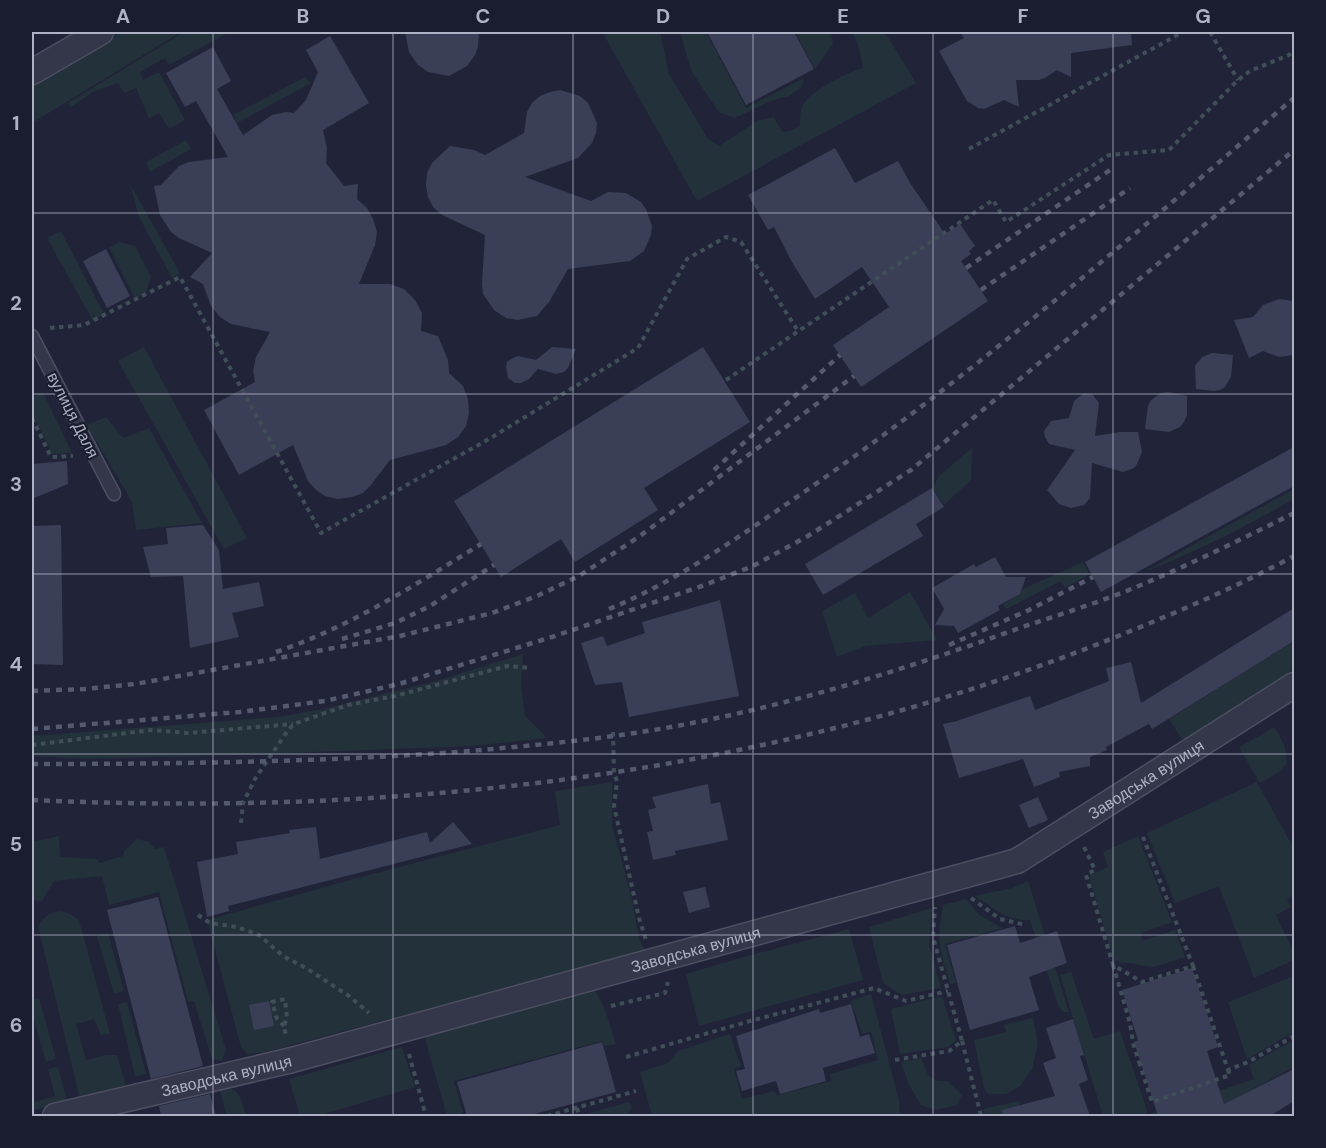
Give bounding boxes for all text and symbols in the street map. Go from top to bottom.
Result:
text: A [116,3,130,29]
text: B [297,3,309,29]
text: C [476,3,490,29]
text: D [656,3,670,29]
text: E [837,3,849,29]
text: F [1017,3,1029,29]
text: G [1195,3,1211,29]
text: 1 [12,110,20,136]
text: 2 [10,290,22,316]
street label: вулиця Даля [42,368,104,462]
text: 3 [10,471,22,497]
text: 4 [10,651,23,677]
street label: Заводська вулиця [1084,734,1208,824]
text: 5 [10,831,22,857]
street label: Заводська вулиця [628,921,763,977]
text: 6 [10,1012,22,1038]
street label: Заводська вулиця [159,1050,294,1101]

